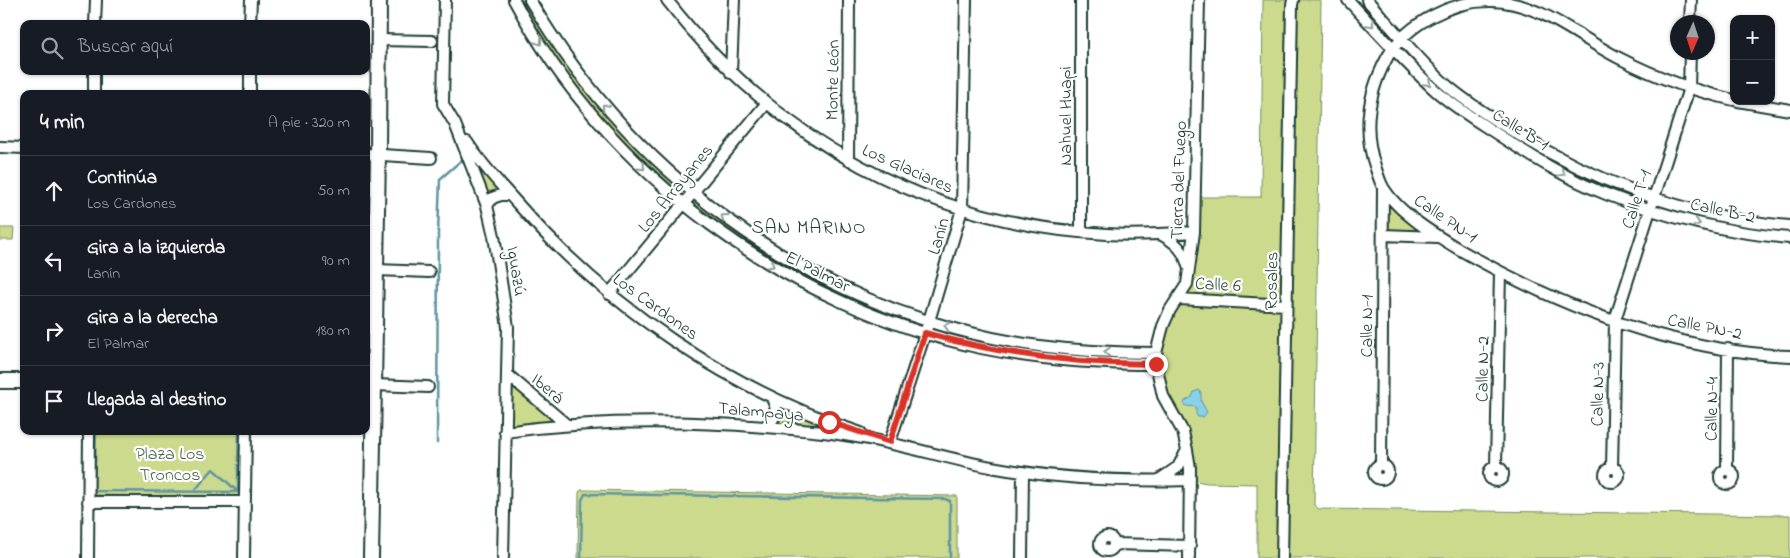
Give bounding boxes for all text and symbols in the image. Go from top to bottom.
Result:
north arrow [1670,15,1715,60]
map controls [1730,15,1775,105]
button: + [1730,15,1775,60]
one-way arrow [1365,19,1374,28]
search box [20,20,370,75]
icon: search [38,34,66,62]
text: Buscar aquí [78,34,173,61]
one-way arrow [533,36,542,45]
street label: Monte León [820,39,848,121]
button: − [1730,60,1775,105]
street label: Nahuel Huapi [1054,66,1080,166]
one-way arrow [1422,77,1431,86]
one-way arrow [602,103,611,112]
street label: Calle B-1 [1486,103,1554,159]
text: 4 min [40,108,84,138]
text: A pie · 320 m [268,111,350,135]
street label: Tierra del Fuego [1165,120,1196,240]
street label: Los Glaciares [857,138,957,202]
street label: Los Arrayanes [633,139,720,239]
one-way arrow [636,161,645,170]
text: Continúa [87,165,157,192]
street label: Calle T-1 [1616,166,1660,233]
one-way arrow [1557,167,1566,177]
icon: ahead [40,177,68,205]
text: 50 m [318,179,350,203]
street label: Calle PN-1 [1408,189,1482,251]
text: Los Cardones [87,192,176,216]
street label: Calle B-2 [1688,192,1758,232]
one-way arrow [720,214,730,223]
district label: SAN MARINO [752,215,867,242]
street label: Lanín [922,215,958,258]
one-way arrow [1693,217,1701,227]
text: Gira a la izquierda [87,235,225,262]
street label: Iguazú [497,245,532,298]
street label: El Palmar [780,245,854,300]
icon: left [40,247,68,275]
text: 90 m [322,249,350,273]
street label: Rosales [1259,252,1287,310]
one-way arrow [766,258,775,268]
text: Lanín [87,262,120,286]
street label: Los Cardones [607,268,703,348]
street label: Calle 6 [1194,272,1242,300]
street label: Calle N-1 [1355,294,1381,357]
text: Gira a la derecha [87,305,218,332]
street label: Calle PN-2 [1665,308,1744,348]
icon: right [40,317,68,345]
text: 180 m [316,319,350,343]
one-way arrow [944,322,952,332]
text: El Palmar [87,332,149,356]
street label: Calle N-2 [1470,336,1498,402]
one-way arrow [1103,347,1111,358]
route end [1145,353,1168,376]
street label: Calle N-3 [1585,362,1613,427]
street label: Iberá [524,368,569,411]
street label: Calle N-4 [1699,376,1727,442]
icon: arrive [40,387,68,415]
text: Llegada al destino [87,387,226,414]
street label: Talampaya [717,396,805,430]
route start [818,411,841,434]
park label: Plaza Los Troncos [135,442,205,489]

